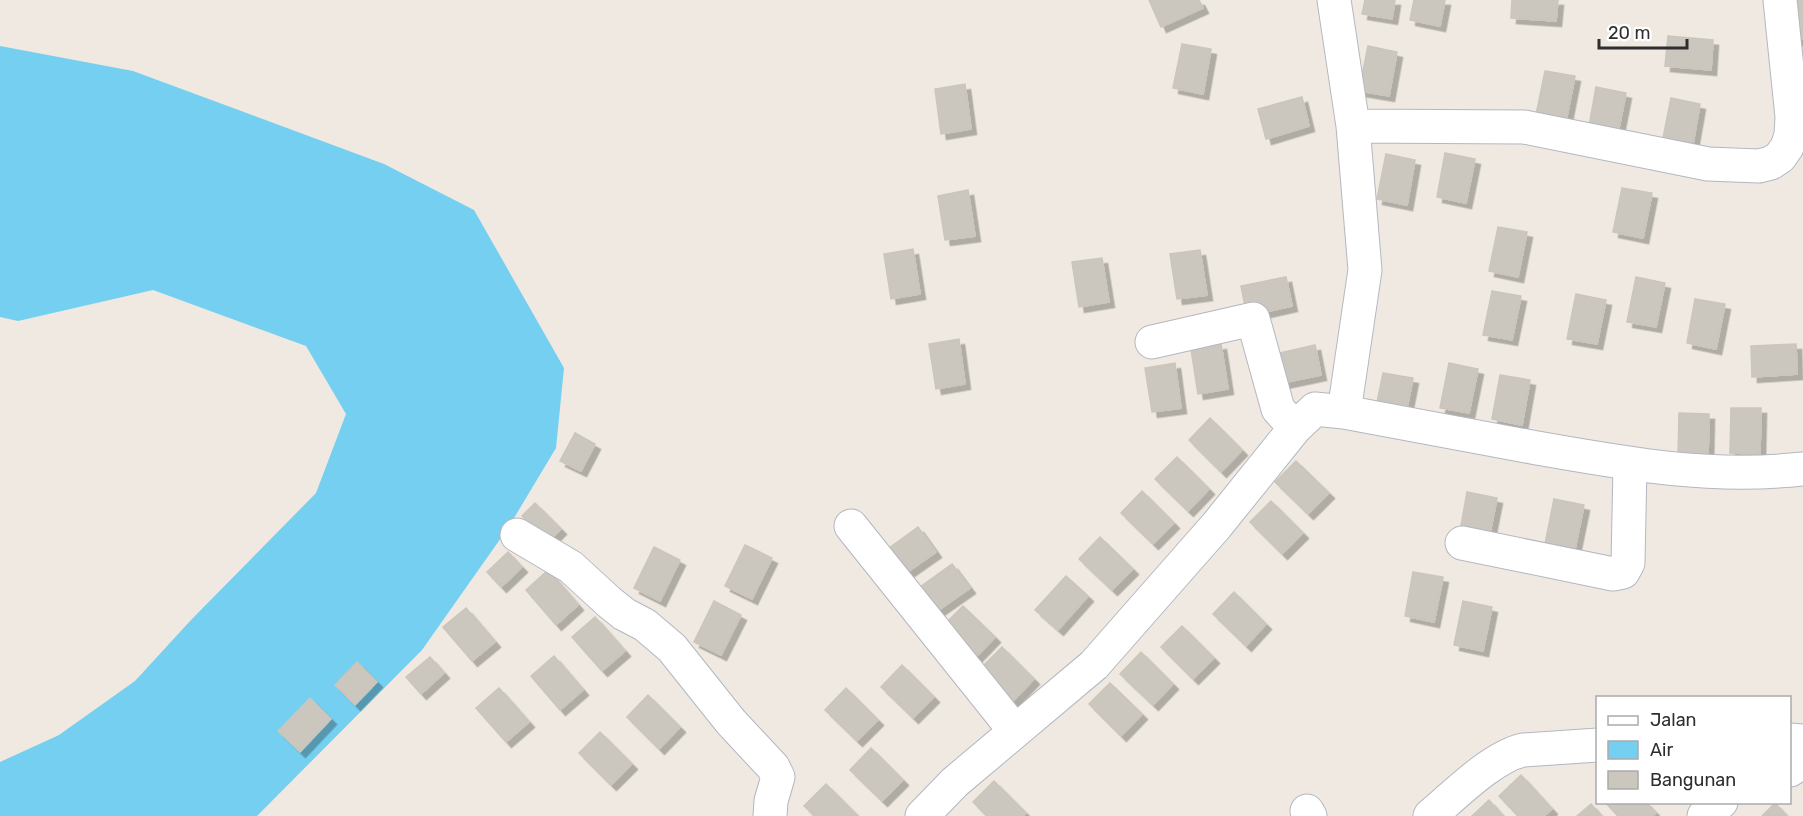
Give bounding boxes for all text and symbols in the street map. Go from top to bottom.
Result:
scale bar [1599,12,1688,50]
text: 20 m [1608,22,1650,44]
legend [1596,696,1791,804]
text: Jalan [1650,709,1697,731]
text: Air [1650,739,1673,761]
text: Bangunan [1650,769,1736,791]

